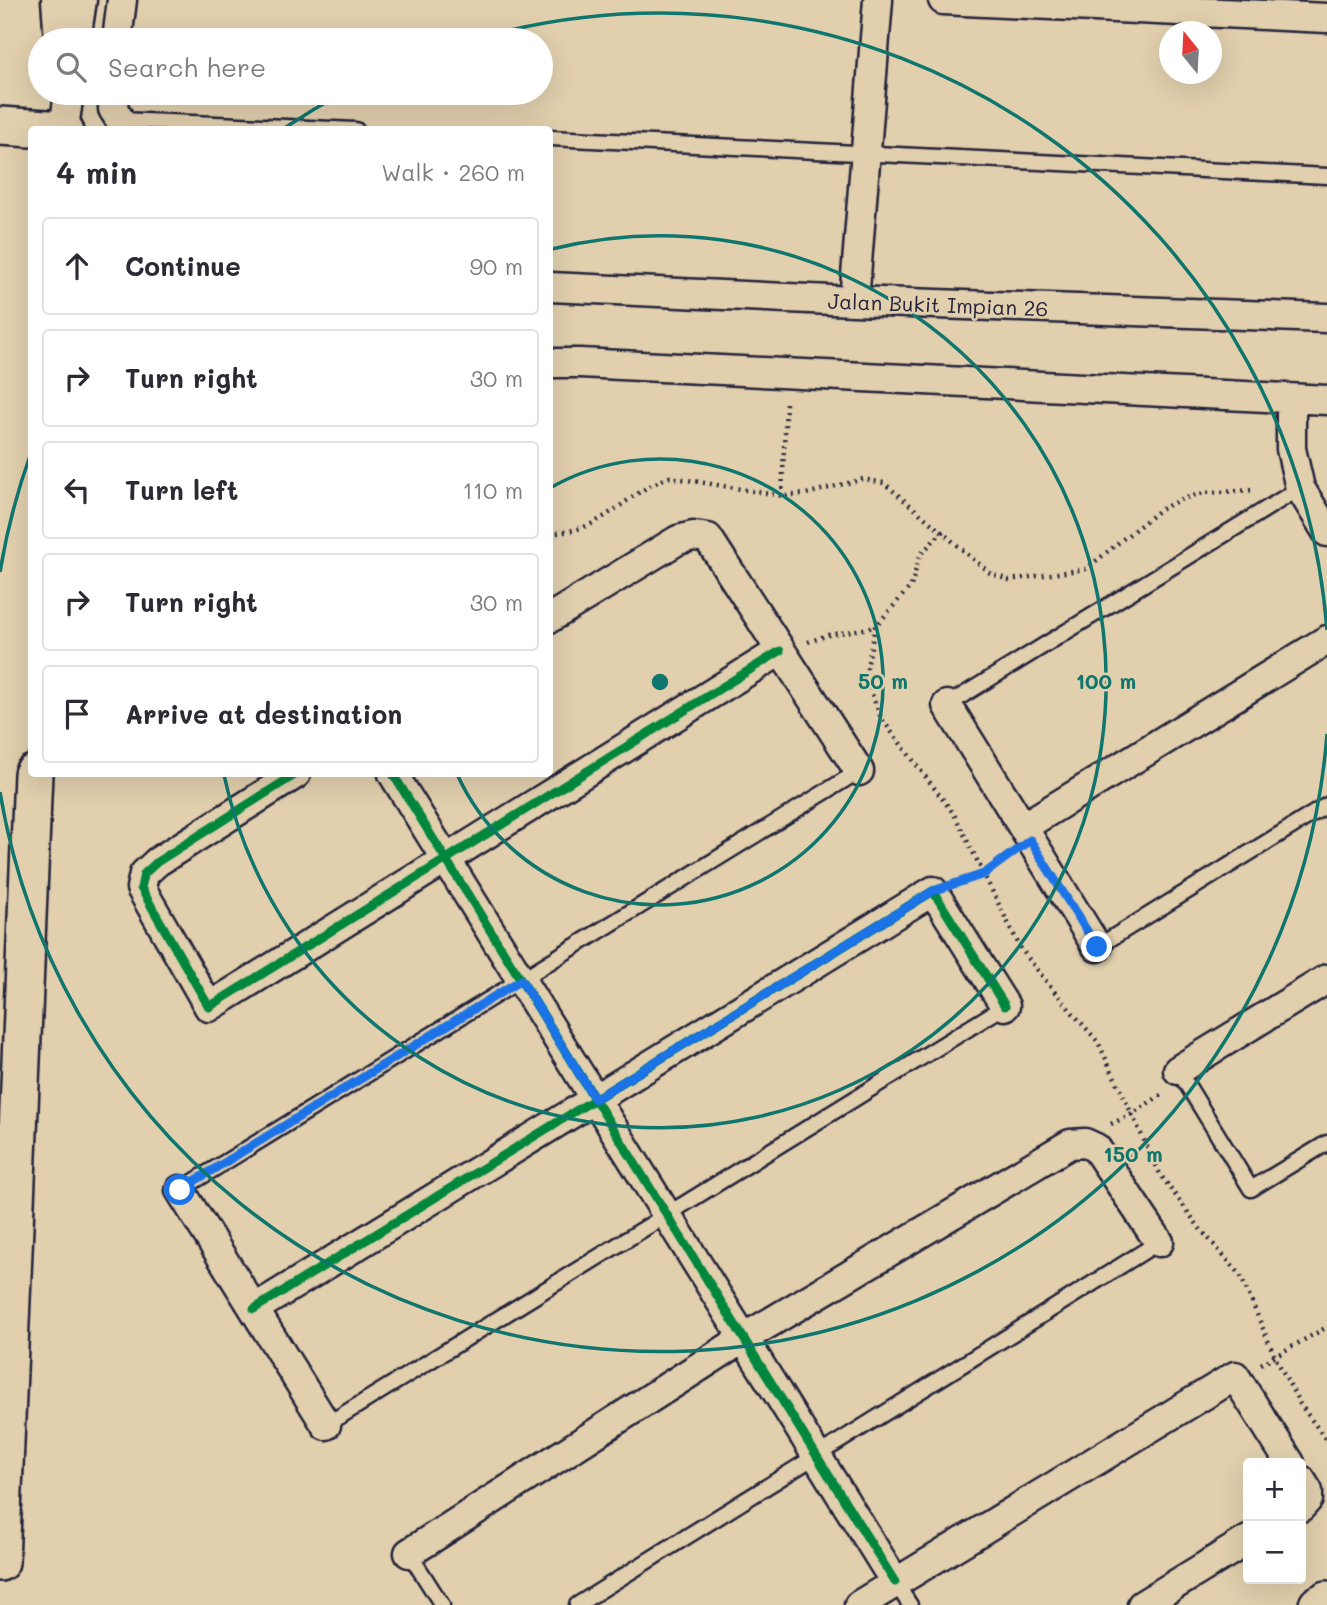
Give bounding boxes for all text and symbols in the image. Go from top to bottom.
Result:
north arrow [1159,21,1222,84]
search box [28,28,553,105]
icon: search [52,48,90,86]
text: Search here [108,50,266,84]
text: 4 min [56,152,137,192]
text: Walk · 260 m [381,157,525,187]
icon: ahead [58,247,96,285]
text: Continue [125,249,241,283]
text: 90 m [470,251,523,281]
street label: Jalan Bukit Impian 26 [827,287,1049,321]
icon: right [58,359,96,397]
text: Turn right [125,361,258,395]
text: 30 m [470,363,523,393]
icon: left [58,471,96,509]
text: Turn left [125,473,238,507]
text: 110 m [463,475,523,505]
icon: right [58,583,96,621]
text: Turn right [125,585,258,619]
text: 30 m [470,587,523,617]
text: 50 m [858,667,908,694]
text: 100 m [1076,667,1136,694]
centre of rings [648,670,672,694]
icon: arrive [58,695,96,733]
text: Arrive at destination [125,697,402,731]
route end [1081,931,1112,962]
text: 150 m [1103,1140,1163,1167]
route start [164,1174,195,1205]
map controls [1243,1458,1306,1584]
button: + [1243,1458,1306,1521]
button: − [1243,1521,1306,1584]

